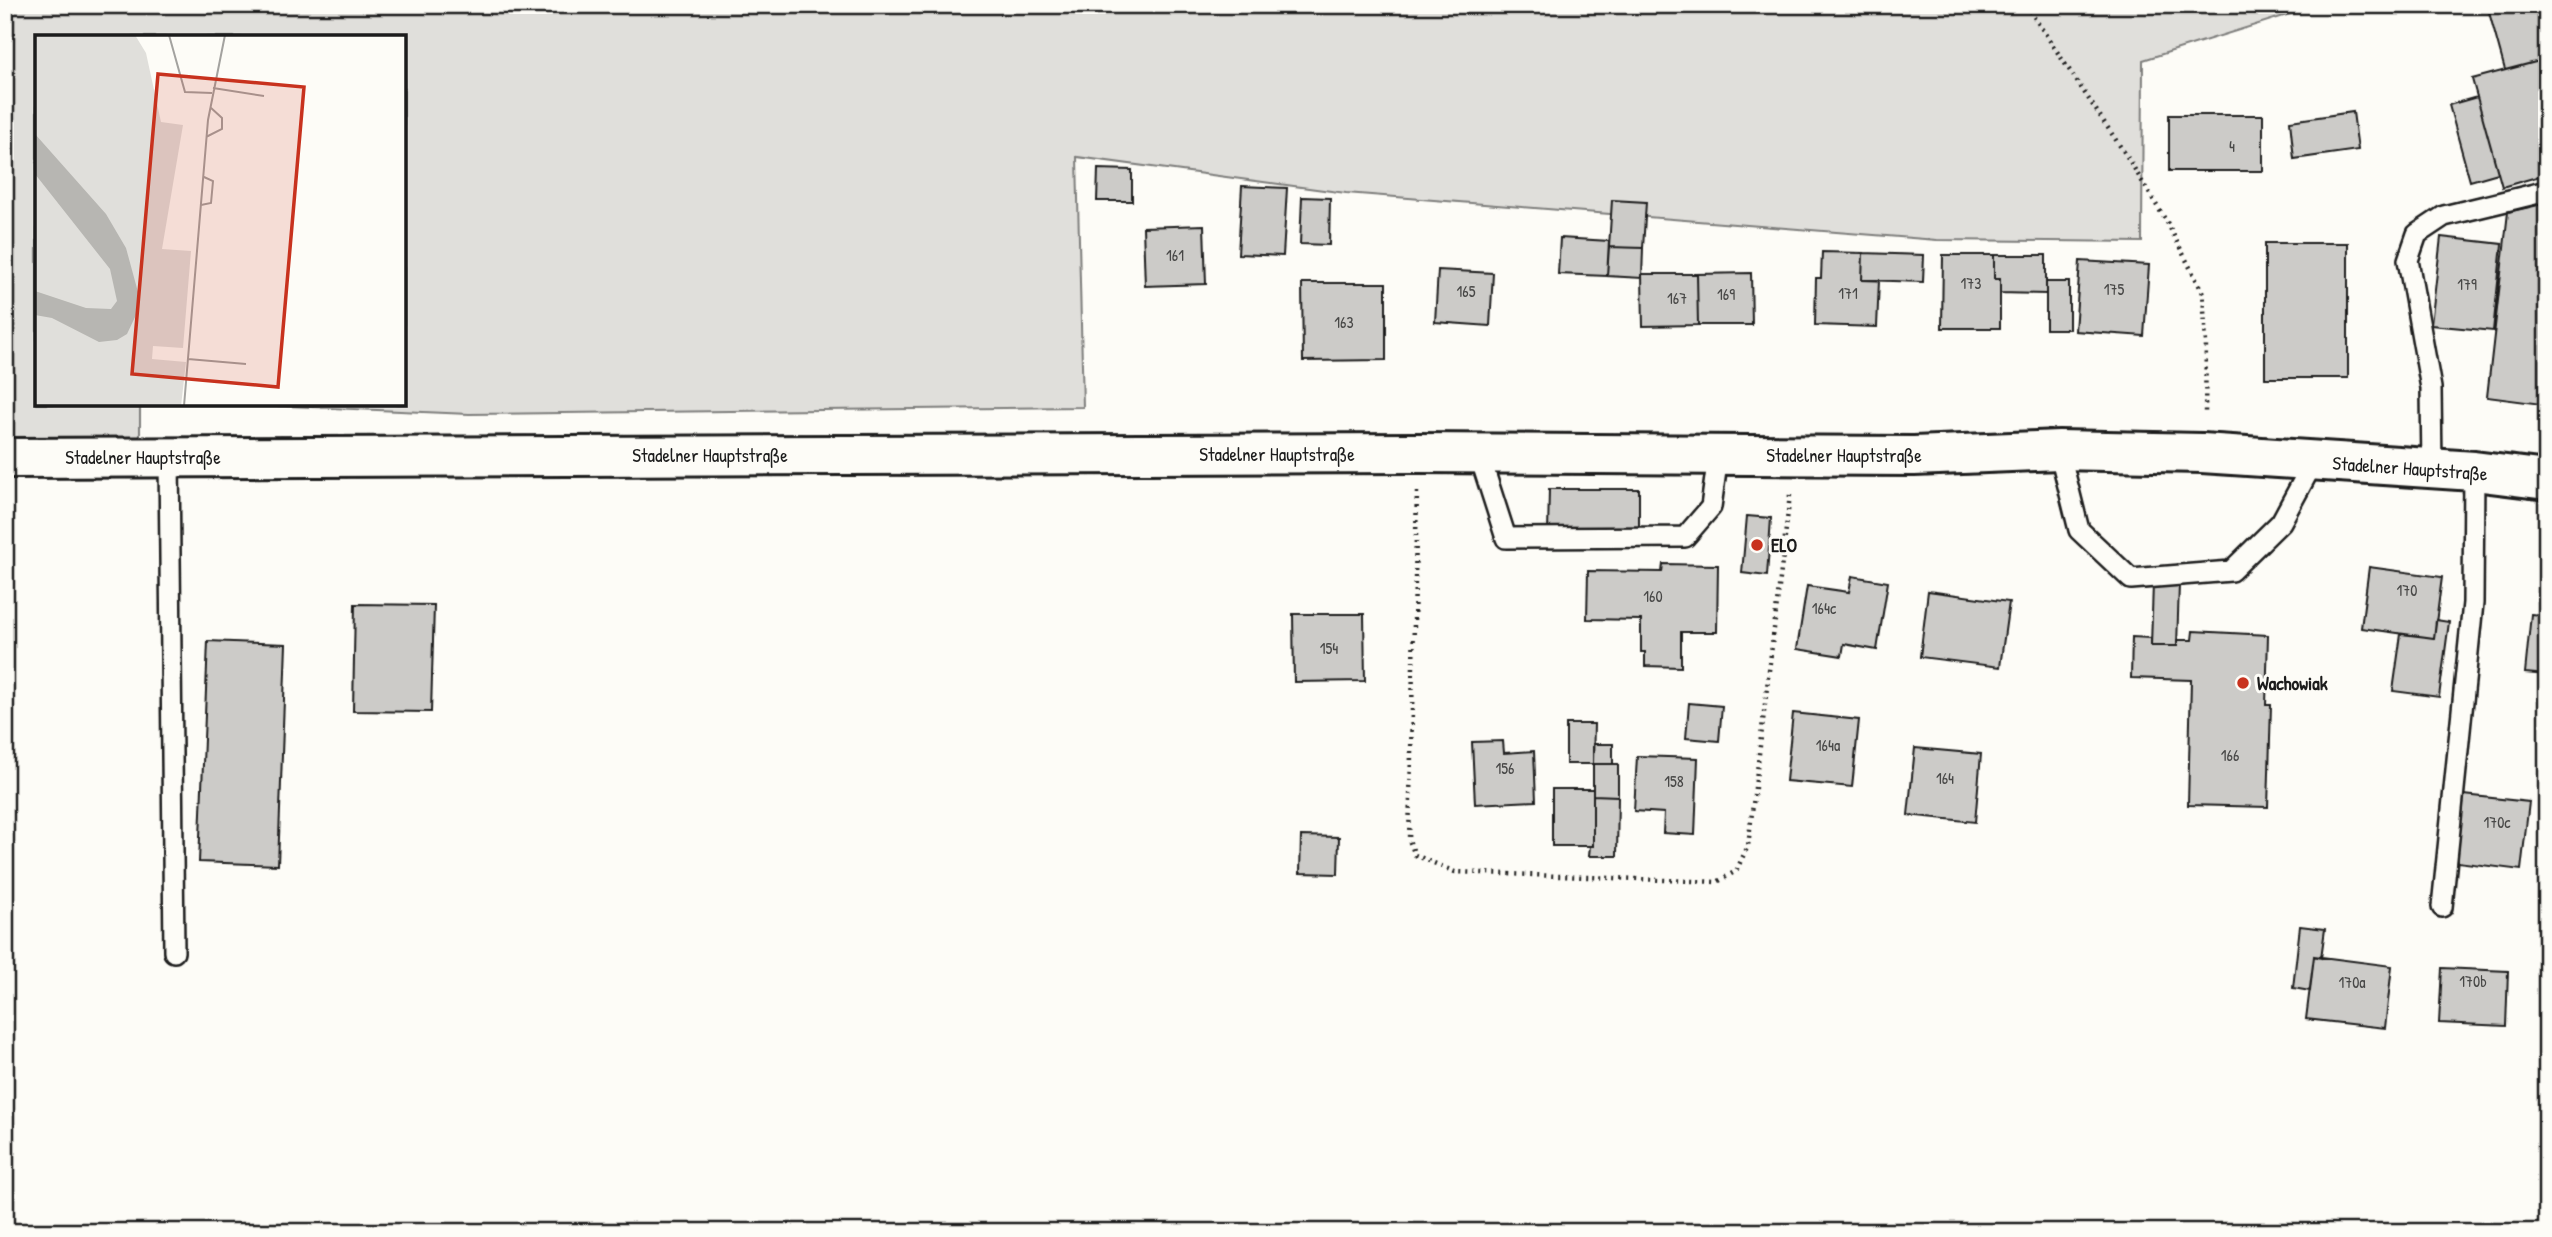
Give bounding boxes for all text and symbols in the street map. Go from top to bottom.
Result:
inset map [35,35,406,406]
house number: 4 [2229,135,2235,157]
house number: 161 [1166,244,1184,266]
house number: 173 [1961,272,1981,294]
house number: 179 [2457,273,2477,295]
house number: 175 [2104,278,2124,300]
house number: 165 [1457,280,1476,302]
house number: 171 [1838,282,1858,304]
house number: 169 [1717,283,1735,305]
house number: 167 [1667,287,1687,309]
house number: 163 [1334,311,1354,333]
street label: Stadelner Hauptstraße [1199,441,1355,467]
street label: Stadelner Hauptstraße [632,442,788,468]
street label: Stadelner Hauptstraße [1766,442,1922,468]
street label: Stadelner Hauptstraße [65,444,221,470]
street label: Stadelner Hauptstraße [2332,450,2489,486]
place label: ELO [1771,532,1797,558]
marker: ELO [1749,537,1765,553]
house number: 170 [2397,579,2417,601]
house number: 160 [1643,585,1663,607]
house number: 164c [1812,597,1837,619]
house number: 154 [1320,637,1338,659]
place label: Wachowiak [2257,670,2328,696]
marker: Wachowiak [2235,675,2251,691]
house number: 164a [1816,734,1840,756]
house number: 166 [2221,744,2239,766]
house number: 156 [1496,757,1514,779]
house number: 164 [1936,767,1954,789]
house number: 158 [1664,770,1684,792]
house number: 170c [2483,811,2511,833]
house number: 170b [2459,970,2487,992]
house number: 170a [2338,971,2366,993]

